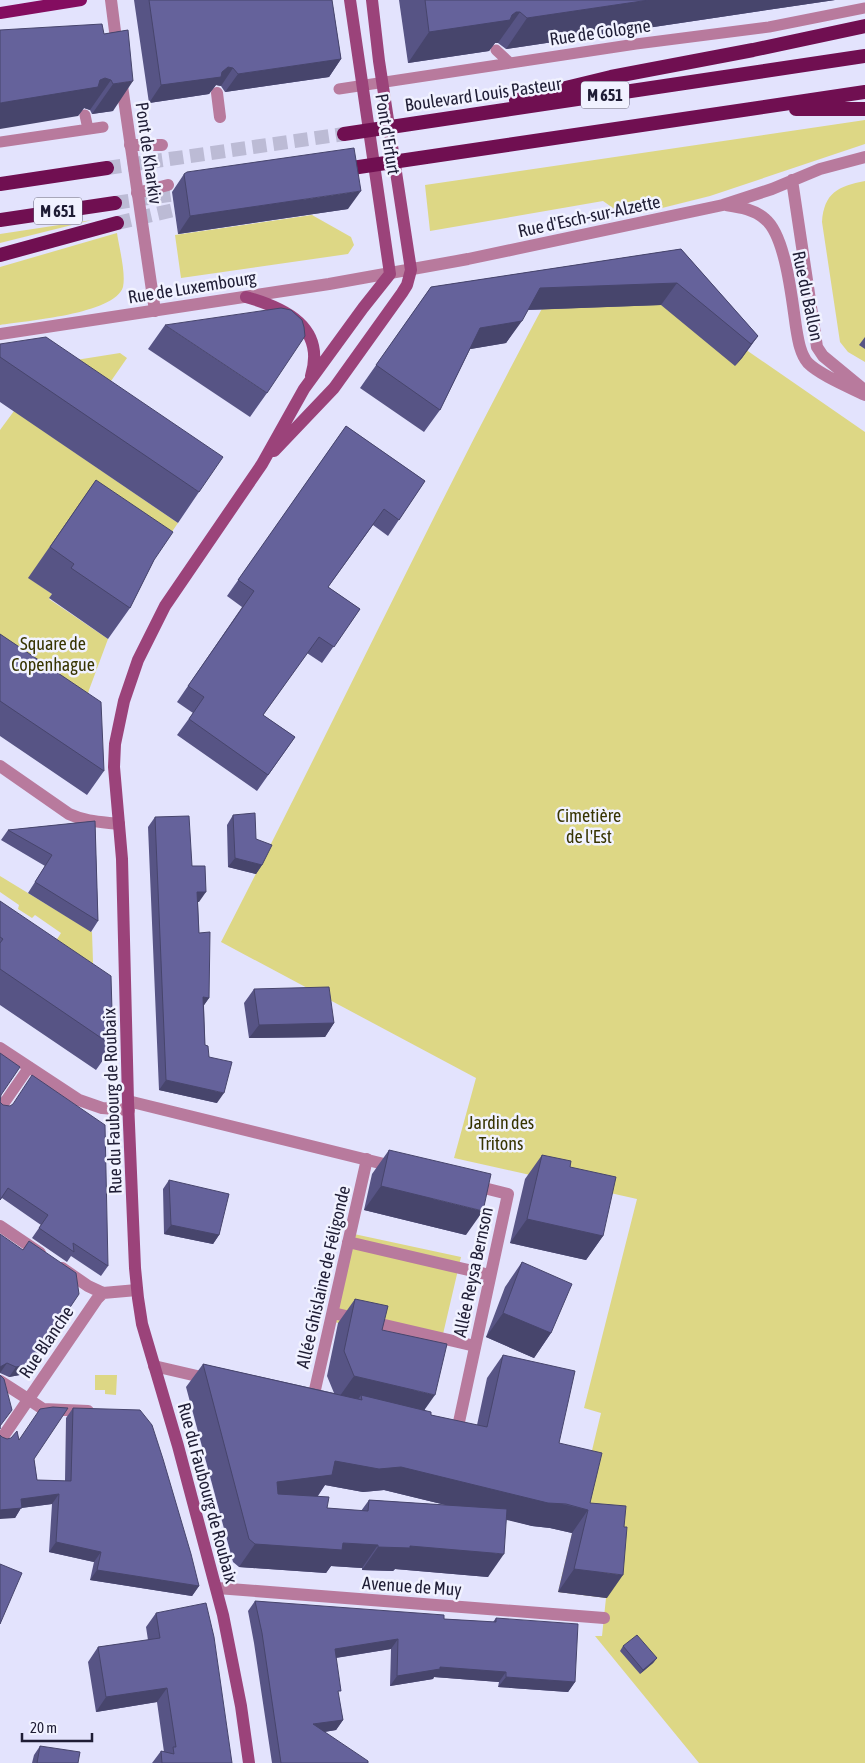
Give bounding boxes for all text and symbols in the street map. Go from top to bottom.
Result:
street label: Rue de Cologne [548,15,652,49]
street label: Boulevard Louis Pasteur [403,73,563,115]
road number: M 651 [581,82,629,108]
street label: Pont d'Erfurt [371,92,405,176]
street label: Pont de Kharkiv [131,101,167,205]
street label: Rue d'Esch-sur-Alzette [516,191,662,241]
road number: M 651 [34,198,82,225]
street label: Rue du Ballon [788,249,828,343]
street label: Rue de Luxembourg [126,266,258,308]
park label: Square de Copenhague [11,633,95,675]
park label: Cimetière de l'Est [557,805,621,847]
street label: Rue du Faubourg de Roubaix [98,1008,126,1194]
park label: Jardin des Tritons [468,1112,534,1154]
street label: Allée Ghislaine de Féligonde [292,1184,354,1370]
street label: Allée Reysa Bernson [449,1205,497,1339]
street label: Rue Blanche [14,1302,78,1382]
street label: Rue du Faubourg de Roubaix [174,1400,242,1586]
street label: Avenue de Muy [362,1572,462,1600]
scale bar [22,1710,92,1742]
text: 20 m [30,1719,57,1736]

